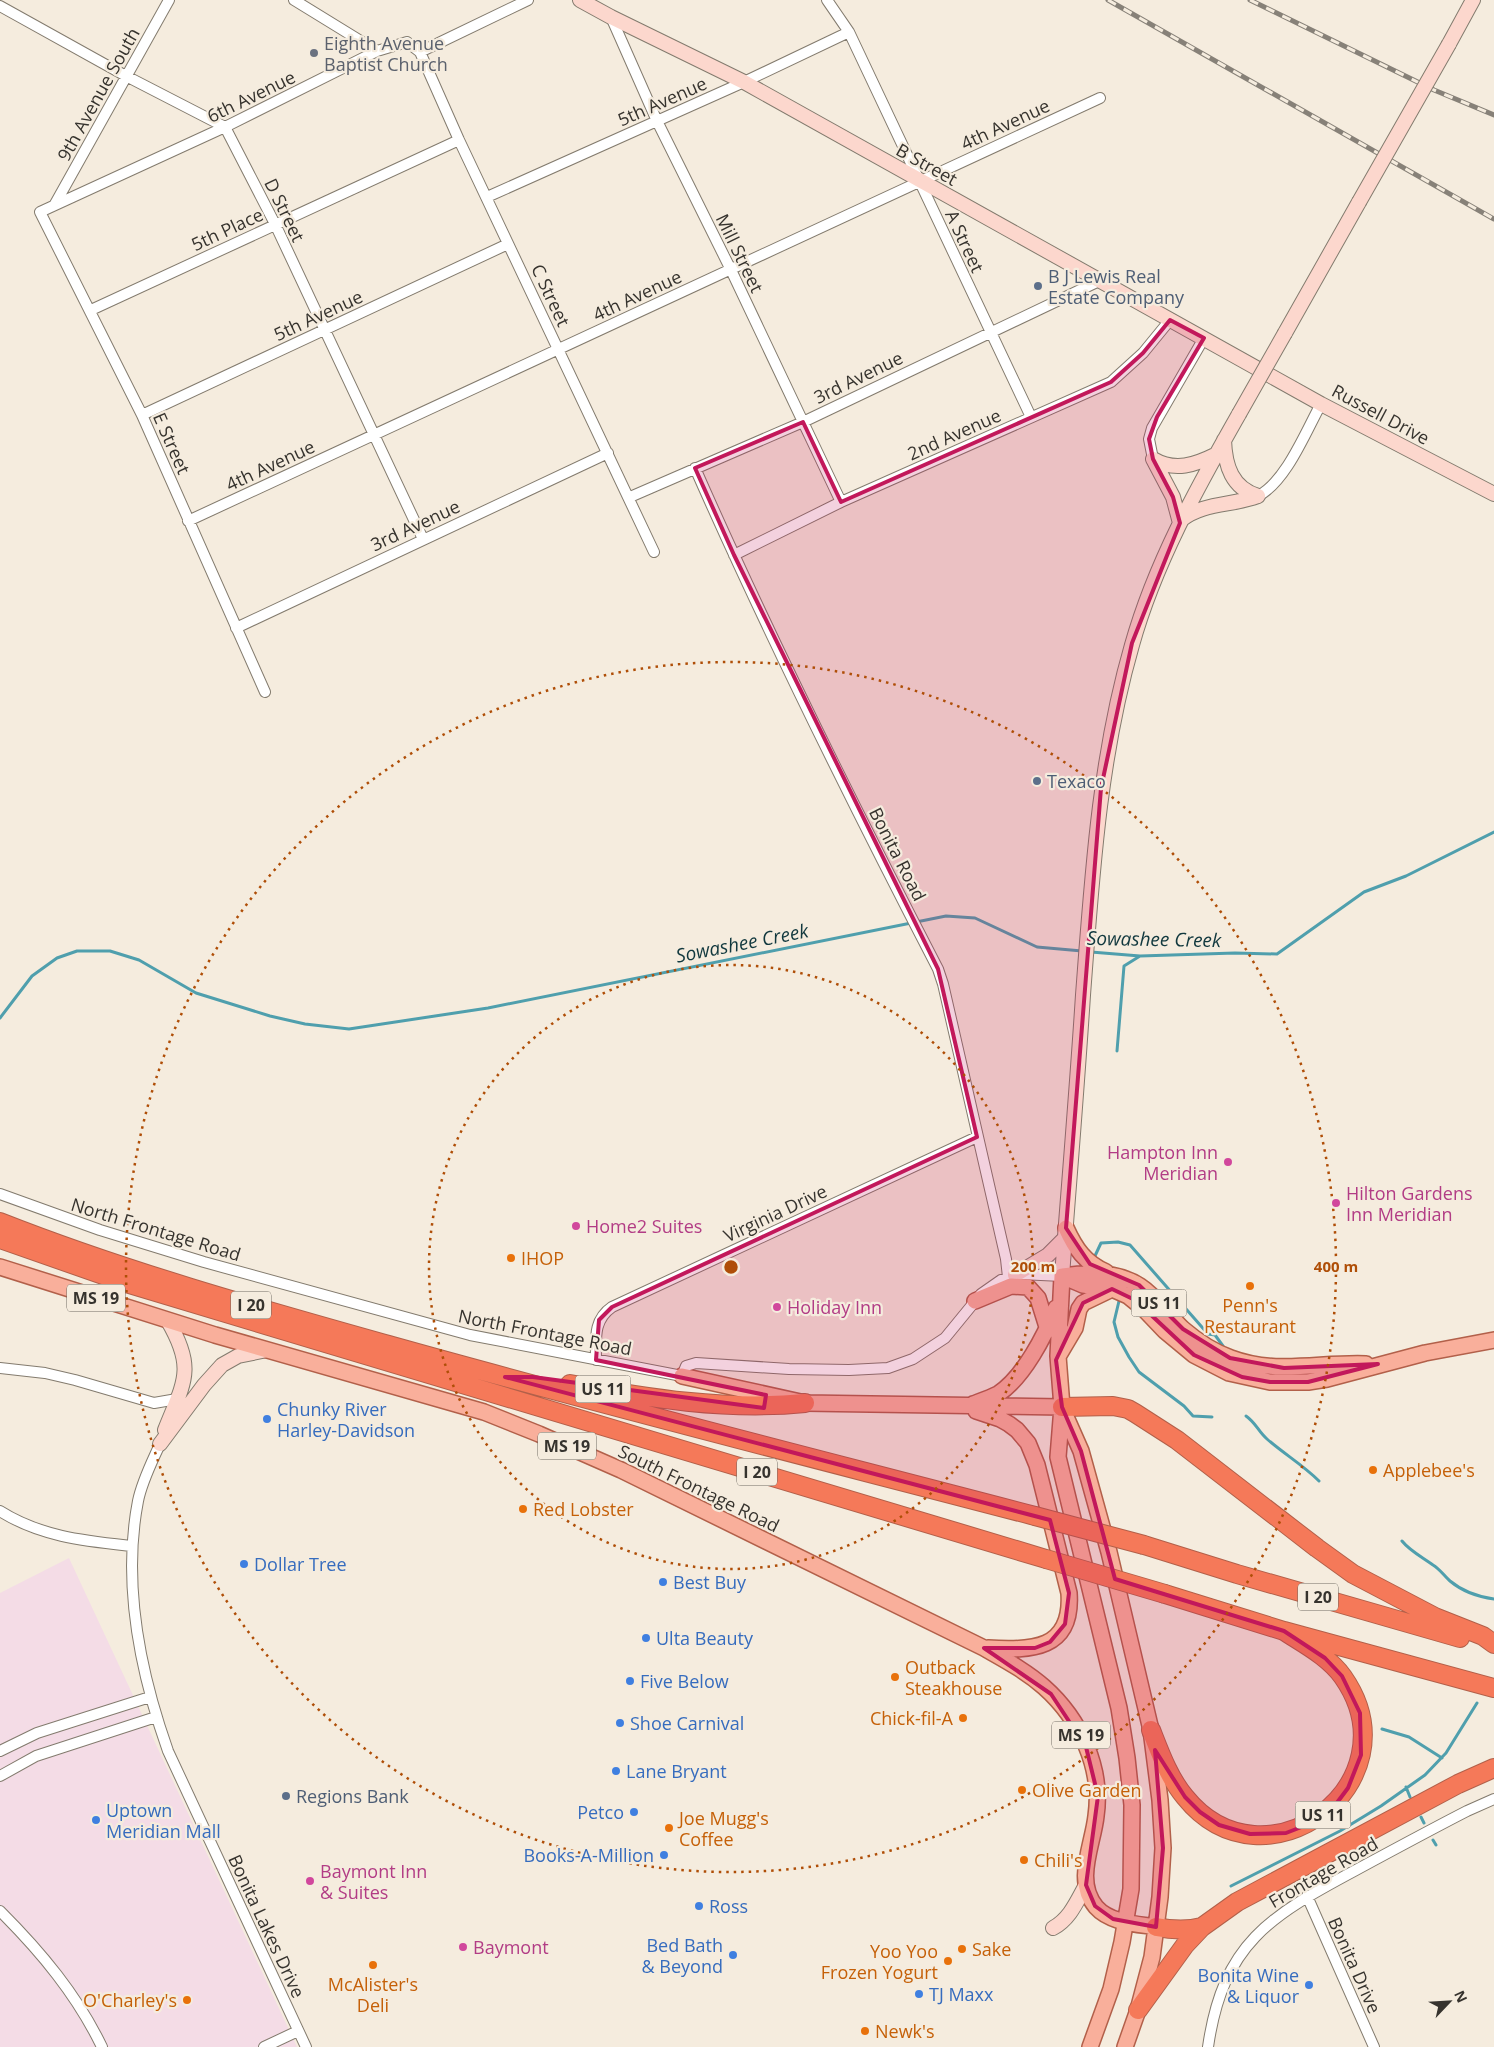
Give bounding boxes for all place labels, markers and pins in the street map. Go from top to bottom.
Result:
place label: Eighth Avenue Baptist Church [324,31,448,76]
marker: Eighth Avenue Baptist Church [308,47,320,59]
place label: B J Lewis Real Estate Company [1048,264,1185,309]
marker: B J Lewis Real Estate Company [1032,280,1044,292]
place label: Texaco [1047,769,1106,793]
marker: Texaco [1031,775,1043,787]
place label: Hampton Inn Meridian [1107,1140,1218,1185]
marker: Hampton Inn Meridian [1222,1156,1234,1168]
place label: Hilton Gardens Inn Meridian [1346,1181,1473,1226]
marker: Hilton Gardens Inn Meridian [1330,1197,1342,1209]
place label: Home2 Suites [586,1214,702,1238]
marker: Home2 Suites [570,1220,582,1232]
place label: IHOP [521,1246,564,1270]
marker: IHOP [505,1252,517,1264]
centre of rings [722,1258,740,1276]
marker: Penn's Restaurant [1244,1280,1256,1292]
place label: Penn's Restaurant [1204,1293,1296,1338]
place label: Holiday Inn [787,1295,882,1319]
marker: Holiday Inn [771,1301,783,1313]
place label: Chunky River Harley-Davidson [277,1397,415,1442]
marker: Chunky River Harley-Davidson [261,1413,273,1425]
place label: Applebee's [1383,1458,1475,1482]
marker: Applebee's [1367,1464,1379,1476]
place label: Red Lobster [533,1497,634,1521]
marker: Red Lobster [517,1503,529,1515]
place label: Dollar Tree [254,1552,347,1576]
marker: Dollar Tree [238,1558,250,1570]
place label: Best Buy [673,1570,747,1594]
marker: Best Buy [657,1576,669,1588]
place label: Ulta Beauty [656,1626,754,1650]
marker: Ulta Beauty [640,1632,652,1644]
place label: Outback Steakhouse [905,1655,1002,1700]
place label: Five Below [640,1669,729,1693]
marker: Outback Steakhouse [889,1671,901,1683]
marker: Five Below [624,1675,636,1687]
place label: Chick-fil-A [870,1706,954,1730]
place label: Shoe Carnival [630,1711,744,1735]
marker: Chick-fil-A [957,1712,969,1724]
marker: Shoe Carnival [614,1717,626,1729]
place label: Lane Bryant [626,1759,727,1783]
marker: Lane Bryant [610,1765,622,1777]
place label: Olive Garden [1032,1778,1141,1802]
place label: Regions Bank [296,1784,409,1808]
marker: Olive Garden [1016,1784,1028,1796]
marker: Regions Bank [280,1790,292,1802]
place label: Uptown Meridian Mall [106,1798,221,1843]
place label: Petco [577,1800,624,1824]
marker: Petco [628,1806,640,1818]
place label: Joe Mugg's Coffee [677,1806,769,1851]
marker: Uptown Meridian Mall [90,1814,102,1826]
marker: Joe Mugg's Coffee [663,1822,675,1834]
place label: Books-A-Million [523,1843,654,1867]
place label: Chili's [1034,1848,1083,1872]
marker: Books-A-Million [658,1849,670,1861]
marker: Chili's [1018,1854,1030,1866]
place label: Baymont Inn & Suites [320,1859,427,1904]
marker: Baymont Inn & Suites [304,1875,316,1887]
place label: Ross [709,1894,748,1918]
marker: Ross [693,1900,705,1912]
place label: Bed Bath & Beyond [642,1933,723,1978]
place label: Baymont [473,1935,549,1959]
place label: Sake [972,1937,1011,1961]
place label: Yoo Yoo Frozen Yogurt [821,1939,938,1984]
marker: Baymont [457,1941,469,1953]
marker: Sake [956,1943,968,1955]
marker: Bed Bath & Beyond [727,1949,739,1961]
marker: Yoo Yoo Frozen Yogurt [942,1955,954,1967]
marker: McAlister's Deli [367,1959,379,1971]
place label: Bonita Wine & Liquor [1198,1963,1300,2008]
place label: McAlister's Deli [328,1972,418,2017]
marker: Bonita Wine & Liquor [1303,1979,1315,1991]
place label: TJ Maxx [929,1982,994,2006]
place label: O'Charley's [83,1988,177,2012]
marker: TJ Maxx [913,1988,925,2000]
marker: O'Charley's [181,1994,193,2006]
place label: Newk's [875,2019,935,2043]
marker: Newk's [859,2025,871,2037]

